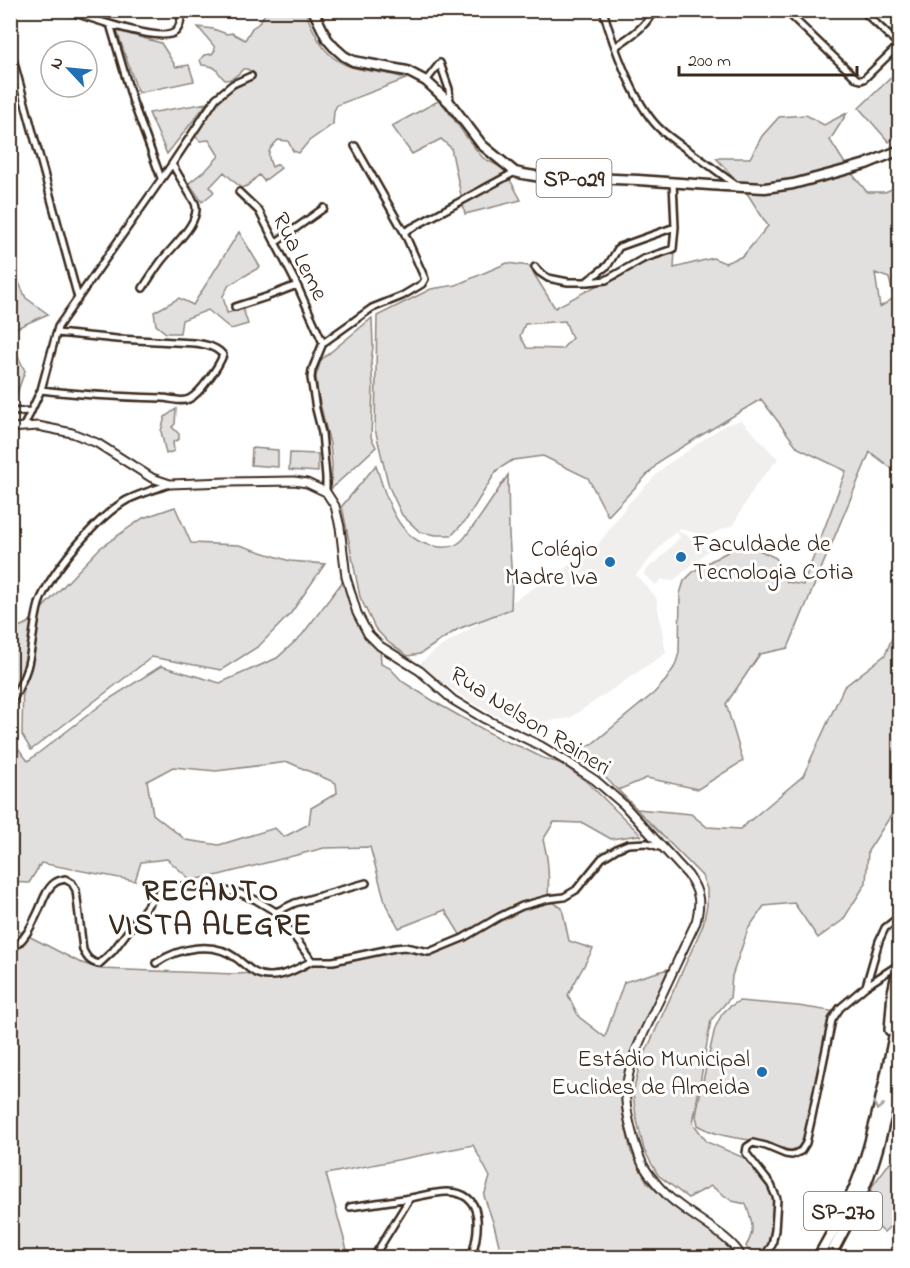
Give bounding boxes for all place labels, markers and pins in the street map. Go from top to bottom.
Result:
place label: Faculdade de Tecnologia Cotia [692,528,853,591]
place label: Colégio Madre Iva [505,533,598,596]
marker: Faculdade de Tecnologia Cotia [674,550,688,564]
marker: Colégio Madre Iva [603,555,617,569]
place label: Estádio Municipal Euclides de Almeida [551,1043,750,1106]
marker: Estádio Municipal Euclides de Almeida [755,1065,769,1079]

